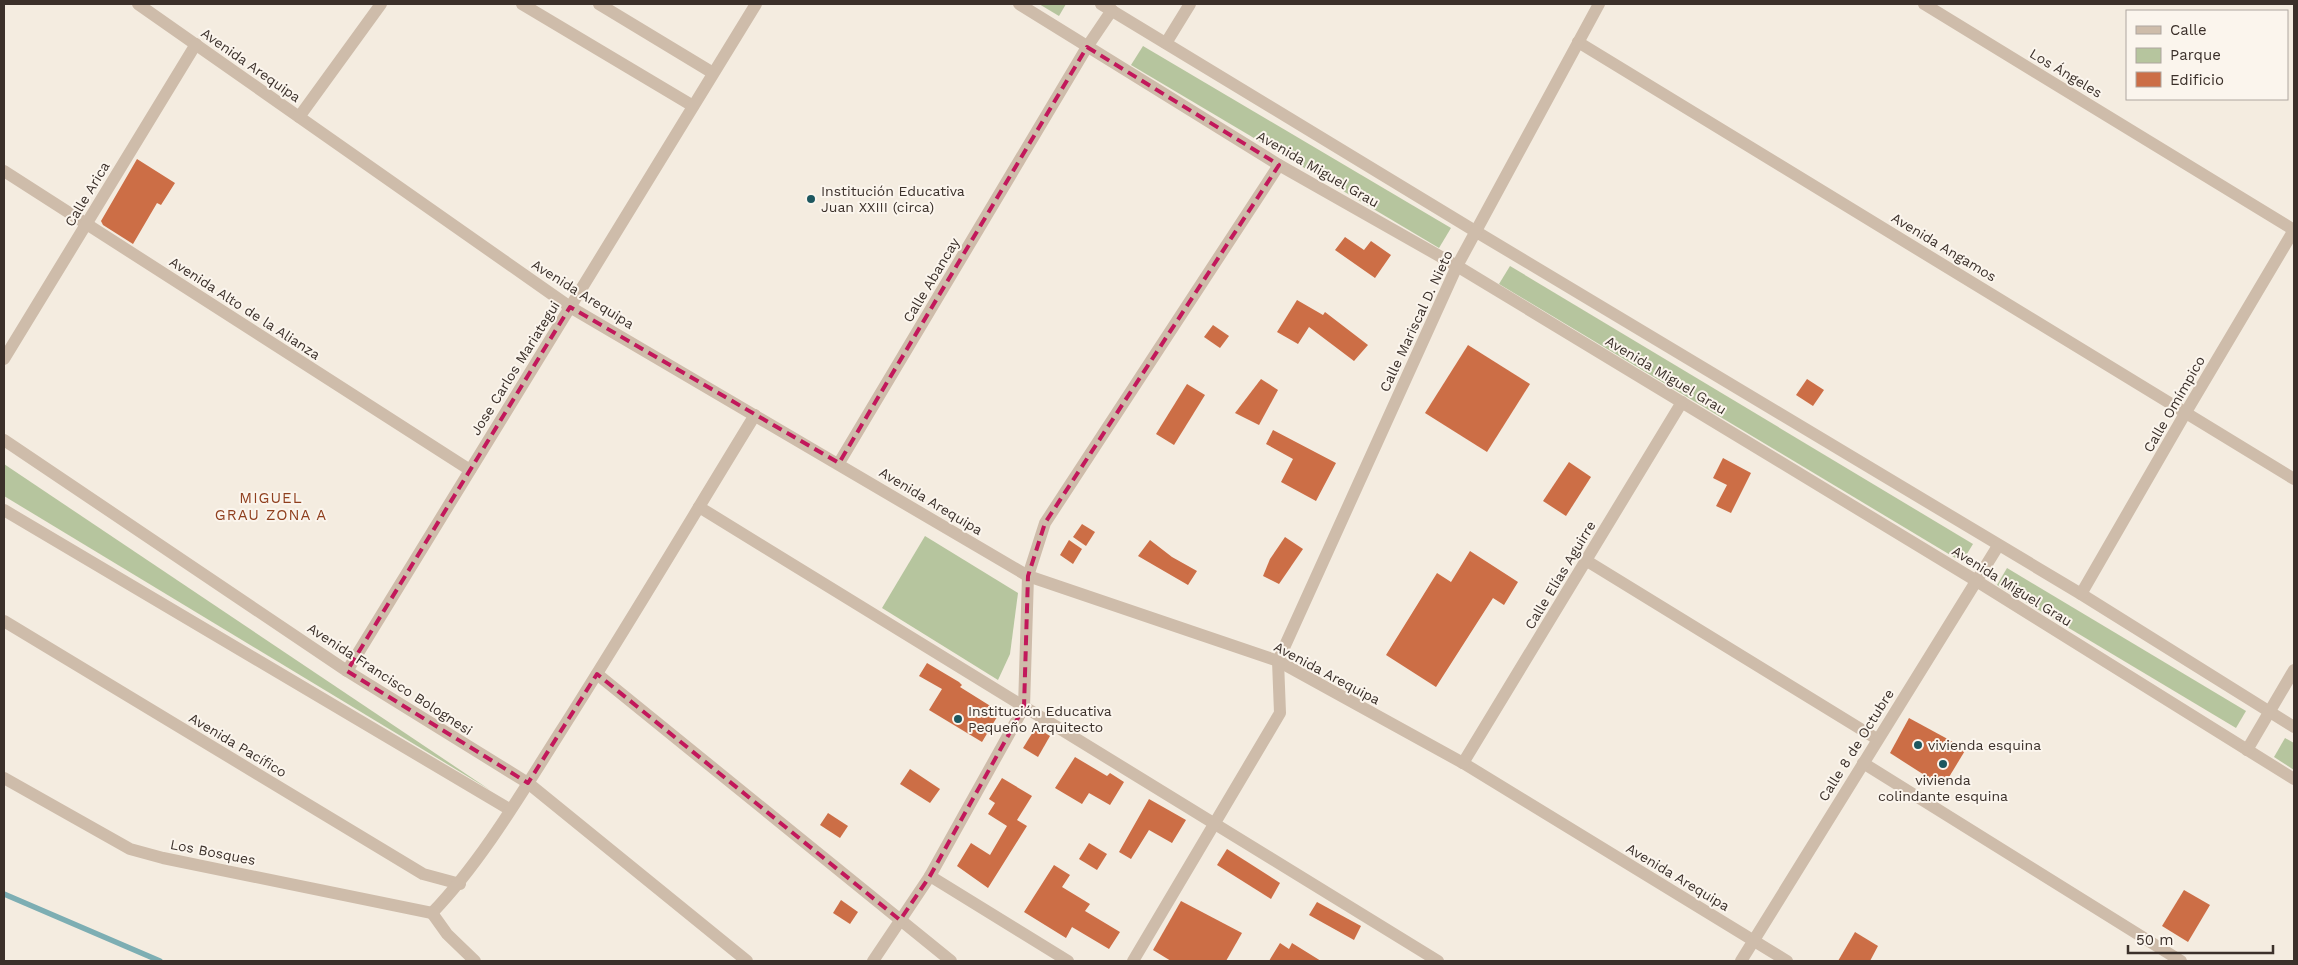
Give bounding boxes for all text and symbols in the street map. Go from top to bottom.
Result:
legend [2126,10,2288,100]
text: Calle [2170,21,2207,39]
street label: Avenida Arequipa [198,25,304,105]
street label: Los Ángeles [2027,45,2105,101]
text: Parque [2170,46,2221,64]
text: Edificio [2170,71,2224,89]
street label: Avenida Miguel Grau [1254,127,1382,211]
street label: Calle Arica [61,159,113,229]
place label: Institución Educativa Juan XXIII (circa) [821,183,965,215]
marker: Institución Educativa Juan XXIII (circa) [805,193,817,205]
street label: Avenida Angamos [1889,209,1999,285]
street label: Calle Abancay [900,234,963,325]
street label: Calle Mariscal D. Nieto [1376,248,1456,394]
street label: Avenida Alto de la Alianza [167,253,323,363]
street label: Avenida Arequipa [529,256,637,332]
street label: Jose Carlos Mariategui [467,298,563,438]
street label: Avenida Miguel Grau [1603,333,1729,417]
street label: Calle Omímpico [2140,353,2208,455]
street label: Avenida Arequipa [876,464,986,538]
district label: MIGUEL GRAU ZONA A [215,489,327,524]
street label: Calle Elías Aguirre [1521,518,1599,632]
street label: Avenida Miguel Grau [1949,543,2075,629]
street label: Avenida Francisco Bolognesi [305,620,475,738]
street label: Avenida Arequipa [1271,638,1383,708]
street label: Calle 8 de Octubre [1815,686,1897,804]
place label: Institución Educativa Pequeño Arquitecto [968,703,1112,735]
street label: Avenida Pacífico [186,710,290,780]
marker: Institución Educativa Pequeño Arquitecto [952,713,964,725]
place label: vivienda esquina [1928,737,2041,753]
marker: vivienda esquina [1912,739,1924,751]
marker: vivienda colindante esquina [1937,758,1949,770]
place label: vivienda colindante esquina [1878,772,2008,804]
street label: Los Bosques [169,836,257,868]
street label: Avenida Arequipa [1623,840,1733,914]
scale bar [2128,922,2273,954]
text: 50 m [2136,931,2173,949]

